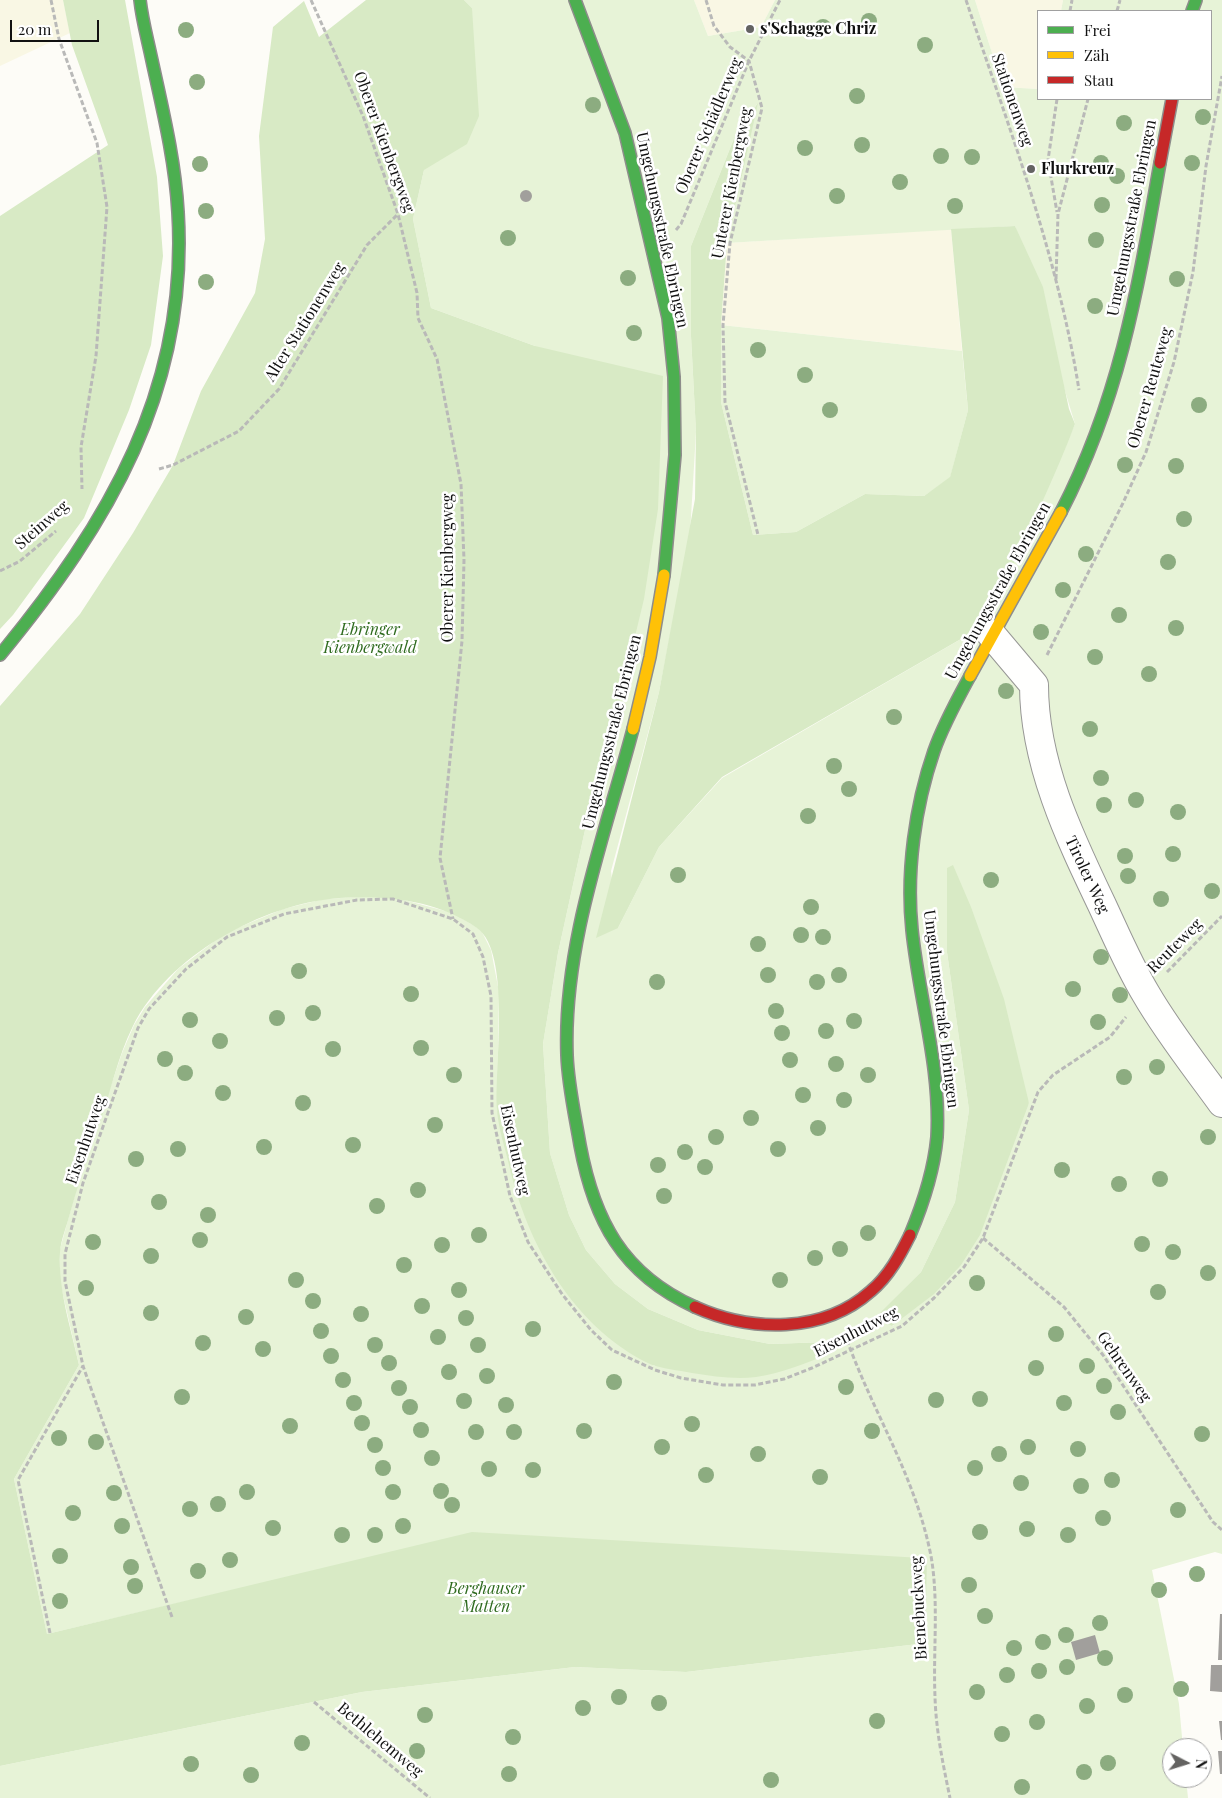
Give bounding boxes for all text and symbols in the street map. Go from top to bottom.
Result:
scale bar [12,10,101,42]
legend [1037,10,1212,100]
text: 20 m [18,19,51,39]
place label: s'Schagge Chriz [760,19,876,39]
text: Frei [1084,20,1111,40]
marker: s'Schagge Chriz [744,23,756,35]
text: Zäh [1084,45,1109,65]
street label: Stationenweg [987,51,1037,149]
street label: Oberer Schädlerweg [672,55,746,197]
street label: Oberer Kienbergweg [349,69,419,215]
text: Stau [1084,70,1114,90]
street label: Unterer Kienbergweg [708,106,756,260]
street label: Umgehungsstraße Ebringen [1104,118,1160,318]
street label: Umgehungsstraße Ebringen [632,130,692,330]
place label: Flurkreuz [1041,159,1114,179]
marker: Flurkreuz [1025,163,1037,175]
street label: Alter Stationenweg [261,259,349,385]
street label: Oberer Reuteweg [1124,325,1176,451]
street label: Oberer Kienbergweg [438,493,458,643]
street label: Steinweg [11,496,73,554]
street label: Umgehungsstraße Ebringen [941,499,1055,683]
park label: Ebringer Kienbergwald [323,620,417,658]
street label: Umgehungsstraße Ebringen [579,633,645,831]
street label: Tiroler Weg [1061,833,1113,917]
street label: Umgehungsstraße Ebringen [919,909,963,1109]
street label: Reuteweg [1143,914,1207,978]
street label: Eisenhutweg [62,1093,110,1187]
street label: Eisenhutweg [496,1103,534,1197]
street label: Eisenhutweg [811,1302,901,1362]
street label: Gehrenweg [1093,1328,1155,1406]
street label: Bienebuckweg [907,1556,931,1660]
park label: Berghauser Matten [448,1579,524,1617]
street label: Bethlehemweg [333,1699,427,1781]
north arrow [1162,1738,1212,1788]
text: N [1192,1758,1211,1770]

